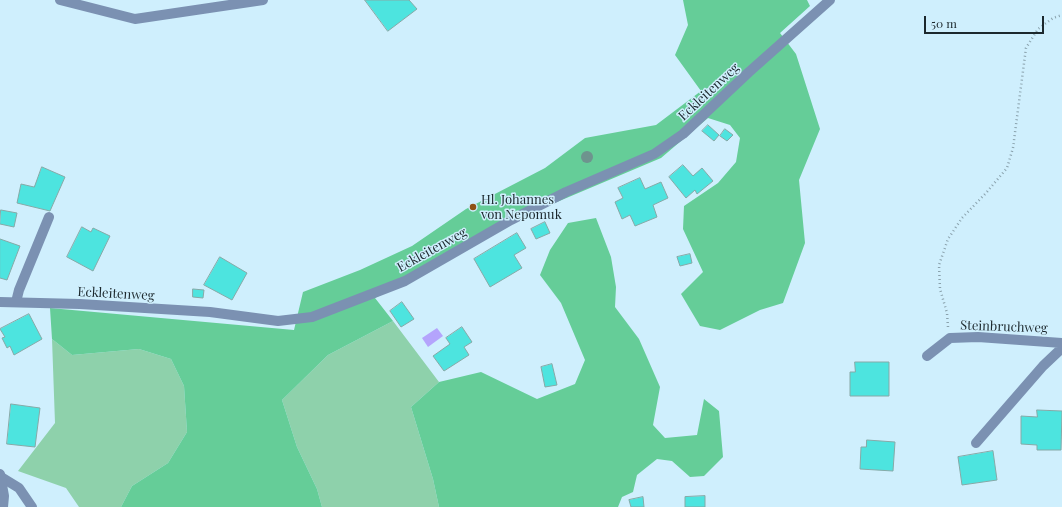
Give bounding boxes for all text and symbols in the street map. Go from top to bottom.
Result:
scale bar [926,8,1046,34]
text: 50 m [931,15,957,31]
street label: Eckleitenweg [675,60,743,124]
place label: Hl. Johannes von Nepomuk [481,192,562,223]
marker: Hl. Johannes von Nepomuk [468,202,478,212]
street label: Eckleitenweg [394,224,470,276]
street label: Eckleitenweg [77,284,155,304]
street label: Steinbruchweg [960,318,1048,336]

